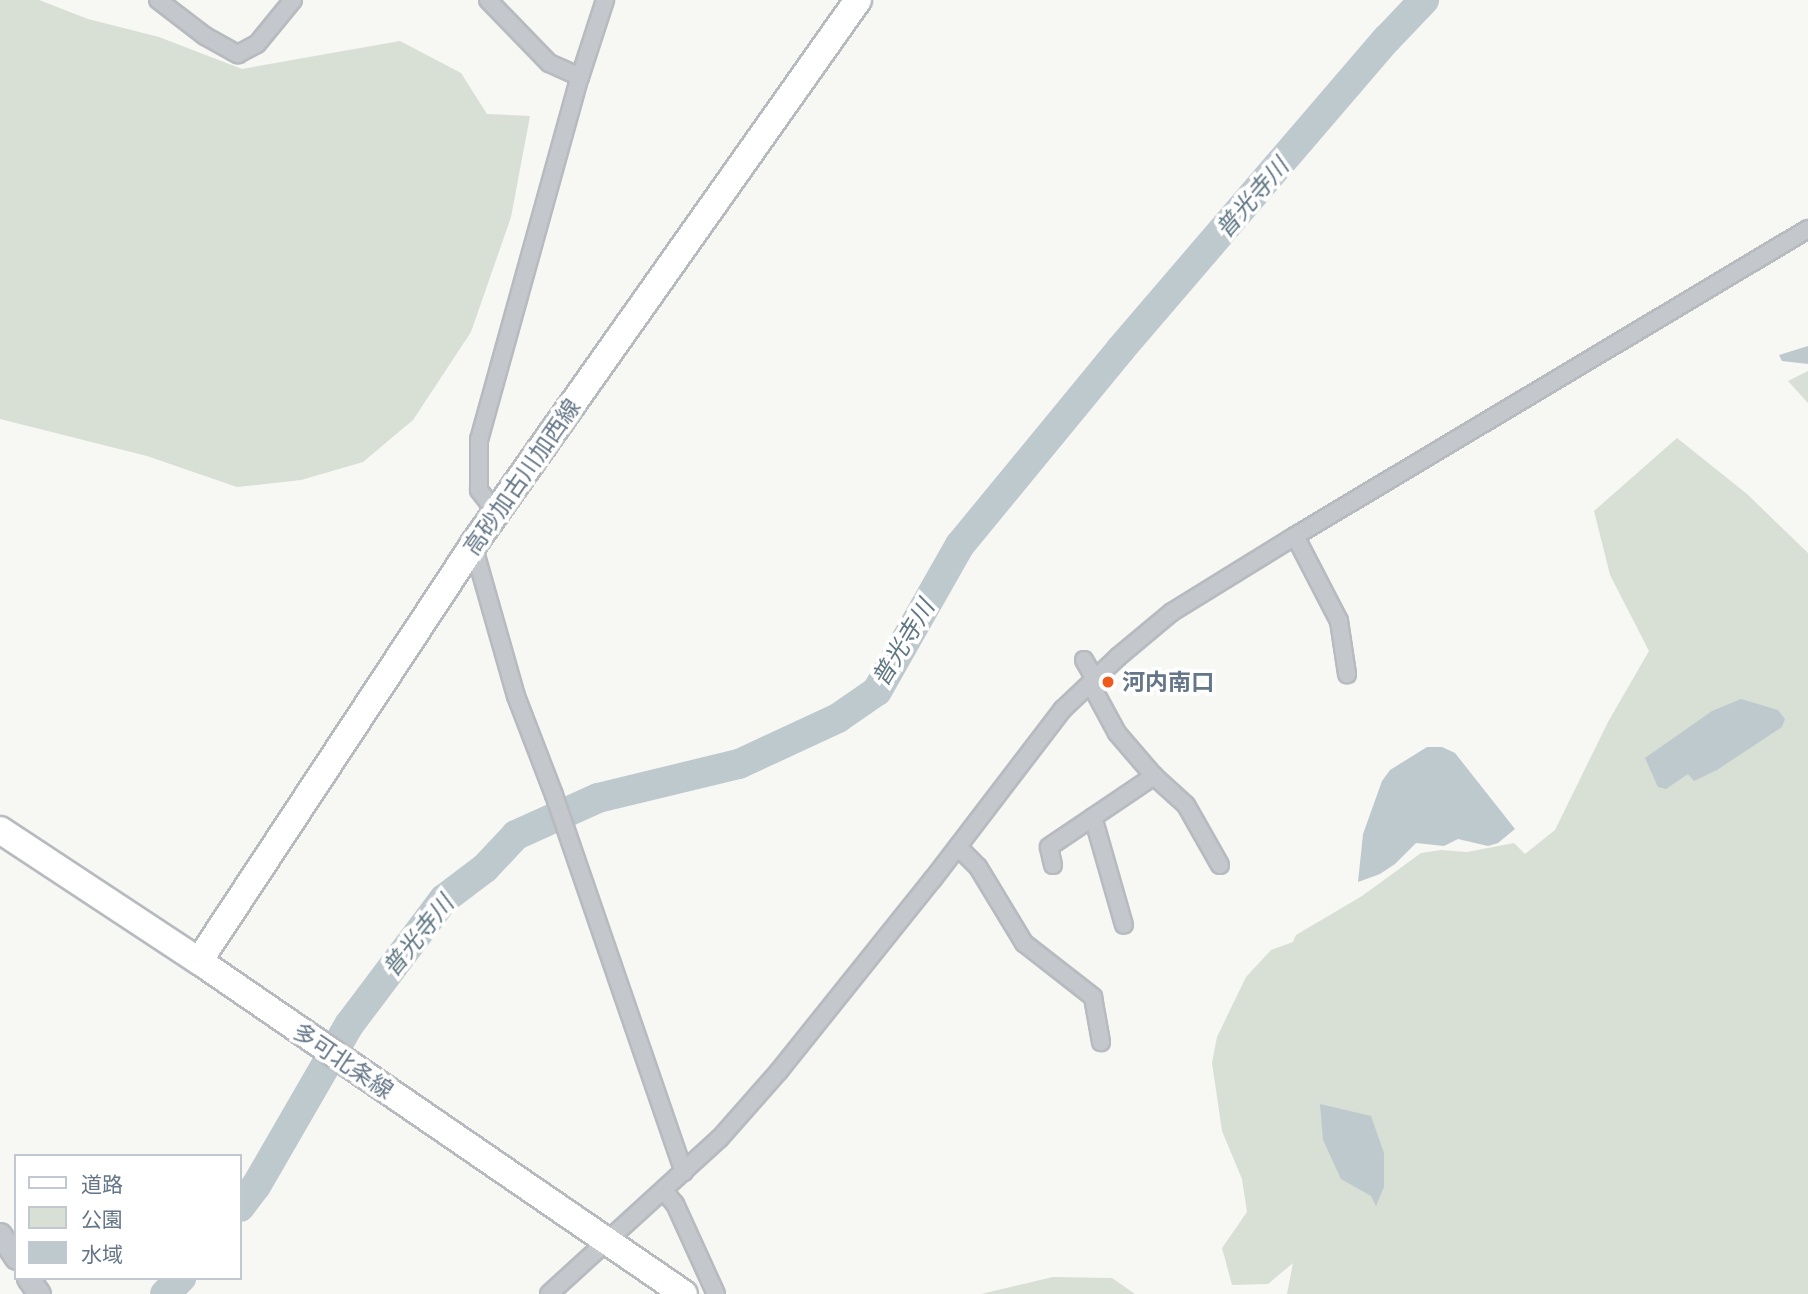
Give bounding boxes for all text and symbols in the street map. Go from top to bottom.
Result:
water label: 普光寺川 [1210,152,1294,244]
street label: 高砂加古川加西線 [458,394,586,560]
water label: 普光寺川 [866,594,940,692]
place label: 河内南口 [1122,668,1214,696]
marker: 河内南口 [1100,674,1116,690]
water label: 普光寺川 [377,890,459,982]
street label: 多可北条線 [288,1017,398,1105]
legend [14,1154,242,1280]
text: 道路 [81,1172,123,1197]
text: 公園 [81,1207,123,1232]
text: 水域 [81,1242,123,1267]

